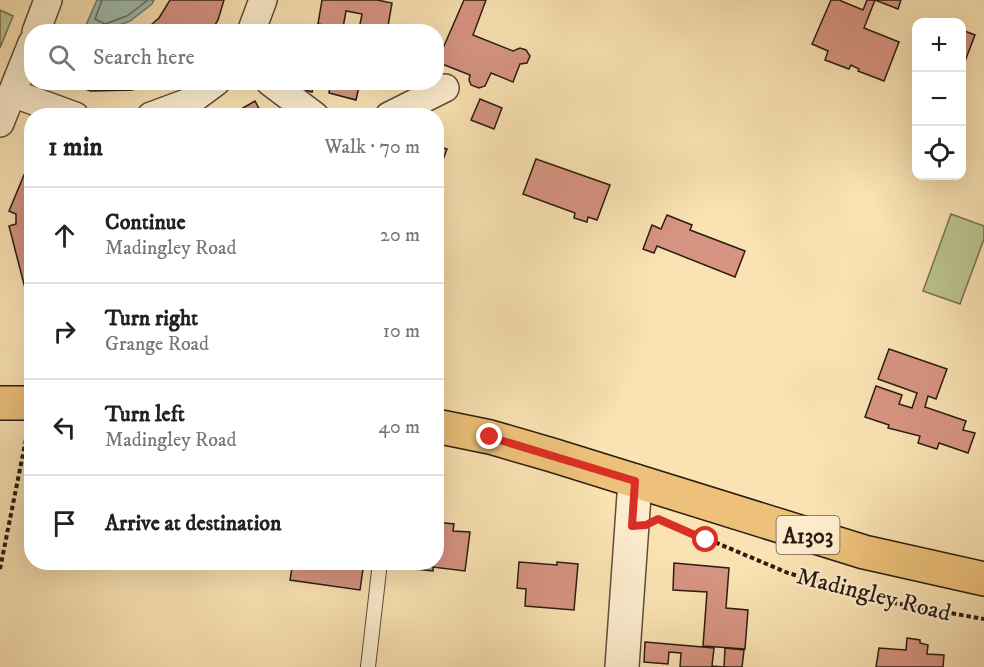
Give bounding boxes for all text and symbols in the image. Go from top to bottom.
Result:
map controls [912,18,966,180]
button: + [912,18,966,72]
search box [24,24,444,90]
icon: search [45,41,78,74]
text: Search here [93,44,195,71]
button: − [912,72,966,126]
button: locate [912,126,966,180]
text: 1 min [48,131,103,164]
text: Walk · 70 m [324,135,420,160]
text: Continue [105,209,186,236]
icon: ahead [48,219,81,252]
text: 20 m [380,223,420,248]
text: Madingley Road [105,236,237,261]
text: Turn right [105,305,198,332]
icon: right [48,315,81,348]
text: 10 m [383,319,420,344]
text: Grange Road [105,332,209,357]
text: Turn left [105,401,185,428]
icon: left [48,411,81,444]
text: 40 m [378,415,420,440]
route end [476,423,502,449]
text: Madingley Road [105,428,237,453]
icon: arrive [48,507,81,540]
text: Arrive at destination [105,510,282,537]
road number: A1303 [776,516,840,554]
route start [692,526,718,552]
street label: Madingley Road [794,561,954,629]

